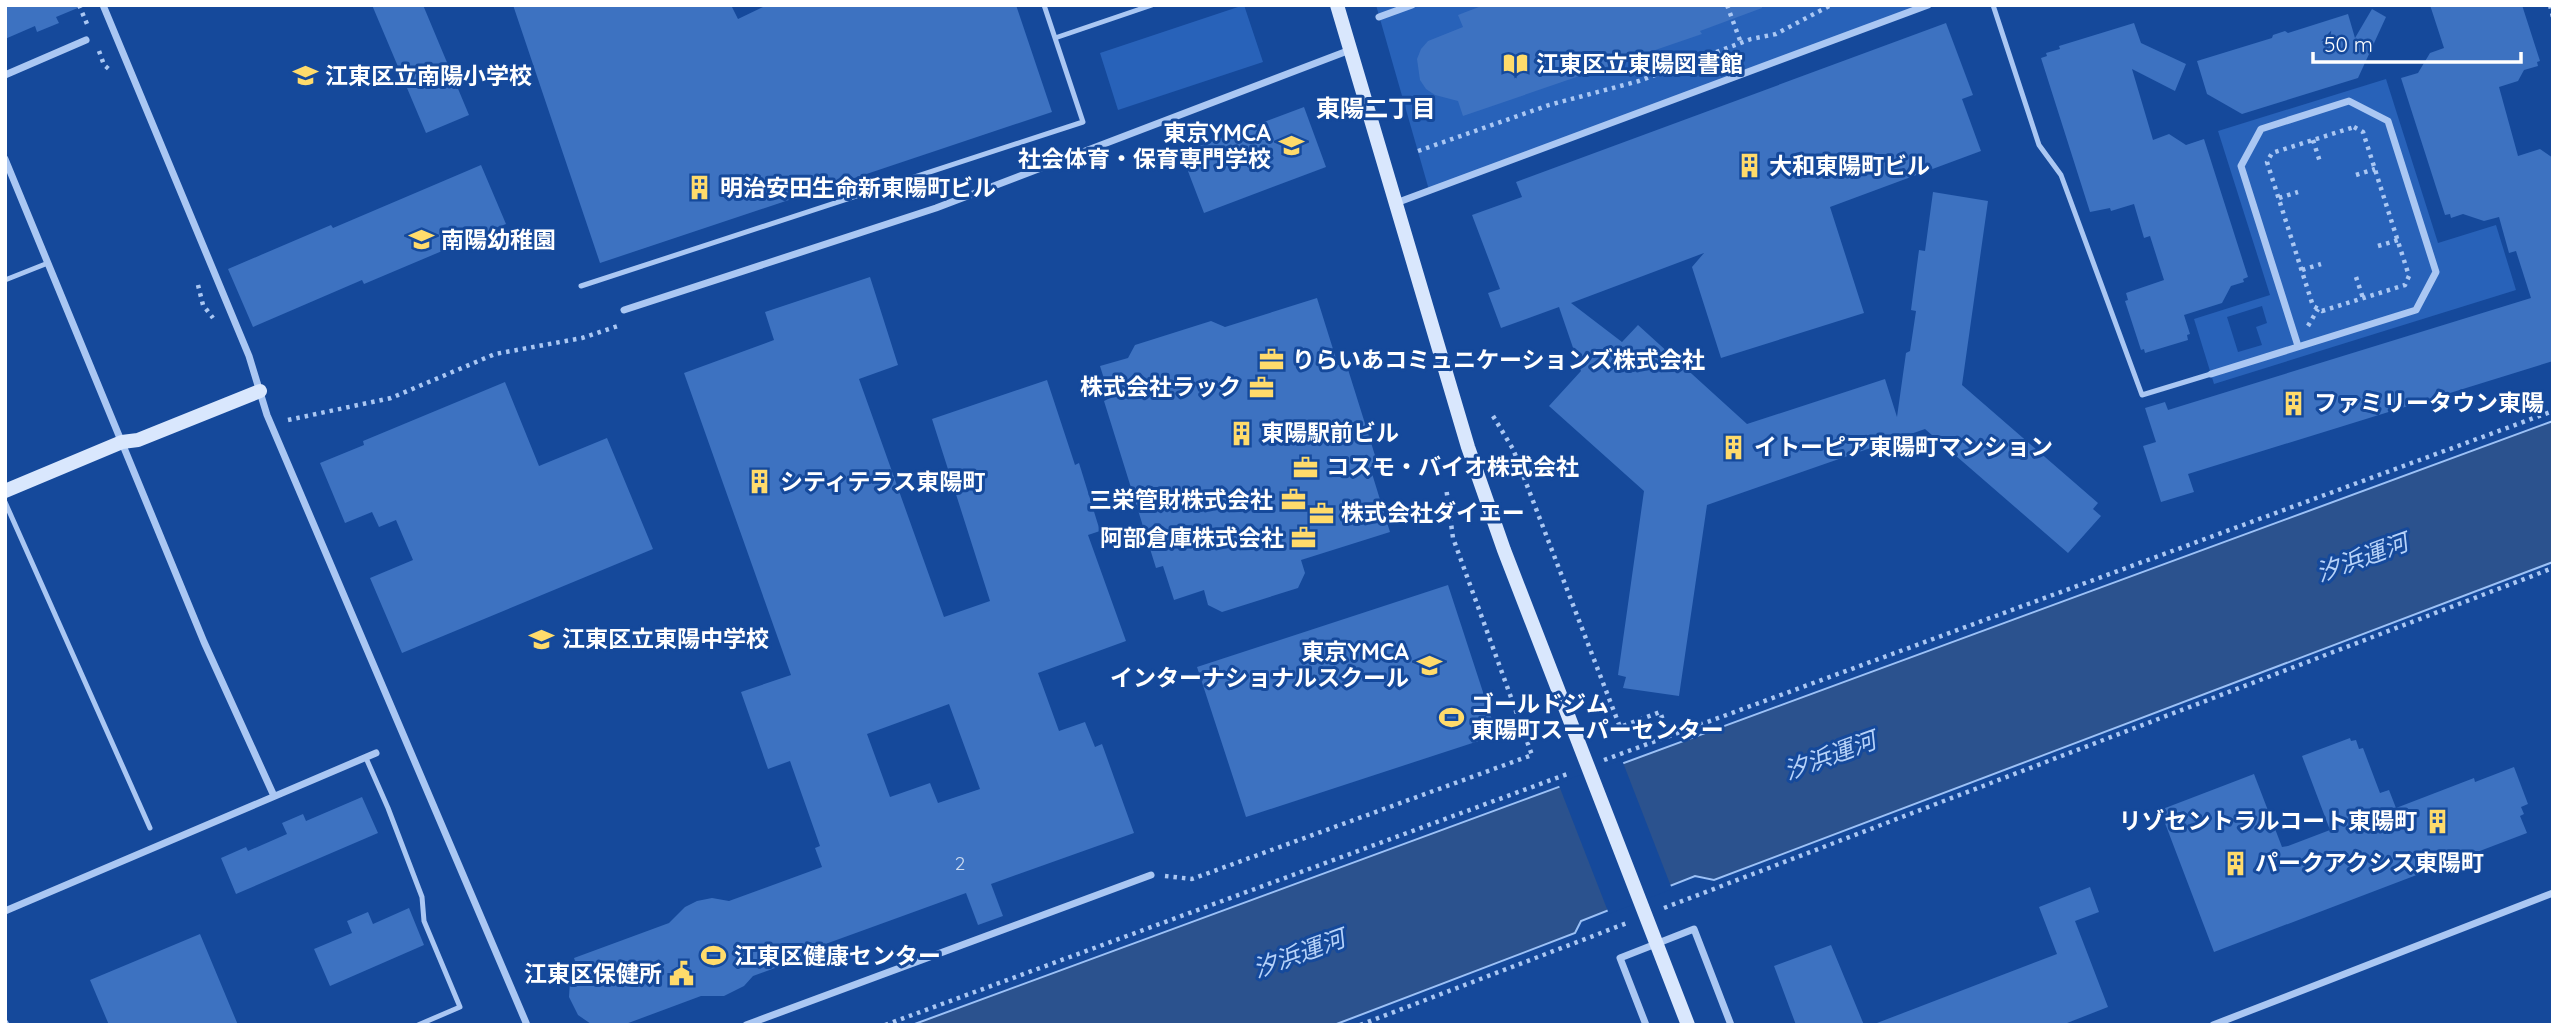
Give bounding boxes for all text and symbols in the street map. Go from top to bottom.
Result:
scale bar [2313,21,2521,65]
text: 50 m [2324,31,2373,57]
place label: 江東区立東陽図書館 [1536,49,1743,78]
library icon: 江東区立東陽図書館 [1502,50,1530,78]
place label: 江東区立南陽小学校 [325,61,532,90]
school or university icon: 江東区立南陽小学校 [291,62,319,90]
district label: 東陽二丁目 [1316,93,1436,123]
place label: 東京YMCA 社会体育・保育専門学校 [1018,118,1271,173]
school or university icon: 東京YMCA 社会体育・保育専門学校 [1277,132,1305,160]
place label: 大和東陽町ビル [1769,151,1930,180]
building icon: 大和東陽町ビル [1735,152,1763,180]
place label: 明治安田生命新東陽町ビル [720,173,996,202]
building icon: 明治安田生命新東陽町ビル [686,174,714,202]
place label: 南陽幼稚園 [441,225,556,254]
school or university icon: 南陽幼稚園 [407,226,435,254]
place label: りらいあコミュニケーションズ株式会社 [1292,345,1705,374]
office icon: りらいあコミュニケーションズ株式会社 [1258,346,1286,374]
place label: 株式会社ラック [1080,372,1241,401]
office icon: 株式会社ラック [1247,373,1275,401]
place label: ファミリータウン東陽 [2314,388,2544,417]
building icon: ファミリータウン東陽 [2280,389,2308,417]
place label: 東陽駅前ビル [1261,418,1399,447]
building icon: 東陽駅前ビル [1227,419,1255,447]
place label: イトーピア東陽町マンション [1754,432,2053,461]
building icon: イトーピア東陽町マンション [1720,433,1748,461]
place label: コスモ・バイオ株式会社 [1326,452,1579,481]
office icon: コスモ・バイオ株式会社 [1292,453,1320,481]
place label: シティテラス東陽町 [780,467,985,496]
building icon: シティテラス東陽町 [746,468,774,496]
place label: 三栄管財株式会社 [1089,485,1273,514]
office icon: 三栄管財株式会社 [1279,486,1307,514]
place label: 株式会社ダイエー [1341,498,1525,527]
office icon: 株式会社ダイエー [1307,499,1335,527]
place label: 阿部倉庫株式会社 [1100,523,1284,552]
office icon: 阿部倉庫株式会社 [1290,524,1318,552]
water label: 汐浜運河 [2311,525,2416,588]
place label: 江東区立東陽中学校 [562,624,769,653]
school or university icon: 江東区立東陽中学校 [528,625,556,653]
place label: 東京YMCA インターナショナルスクール [1110,637,1409,692]
school or university icon: 東京YMCA インターナショナルスクール [1415,651,1443,679]
place label: ゴールドジム 東陽町スーパーセンター [1471,689,1724,744]
sports icon: ゴールドジム 東陽町スーパーセンター [1437,703,1465,731]
water label: 汐浜運河 [1779,723,1884,786]
place label: リゾセントラルコート東陽町 [2118,806,2417,835]
building icon: リゾセントラルコート東陽町 [2423,807,2451,835]
place label: パークアクシス東陽町 [2255,848,2484,877]
building icon: パークアクシス東陽町 [2221,849,2249,877]
house number: 2 [955,851,965,875]
water label: 汐浜運河 [1248,921,1353,984]
place label: 江東区健康センター [734,941,941,970]
sports icon: 江東区健康センター [700,942,728,970]
place label: 江東区保健所 [524,959,662,988]
public building icon: 江東区保健所 [668,960,696,988]

